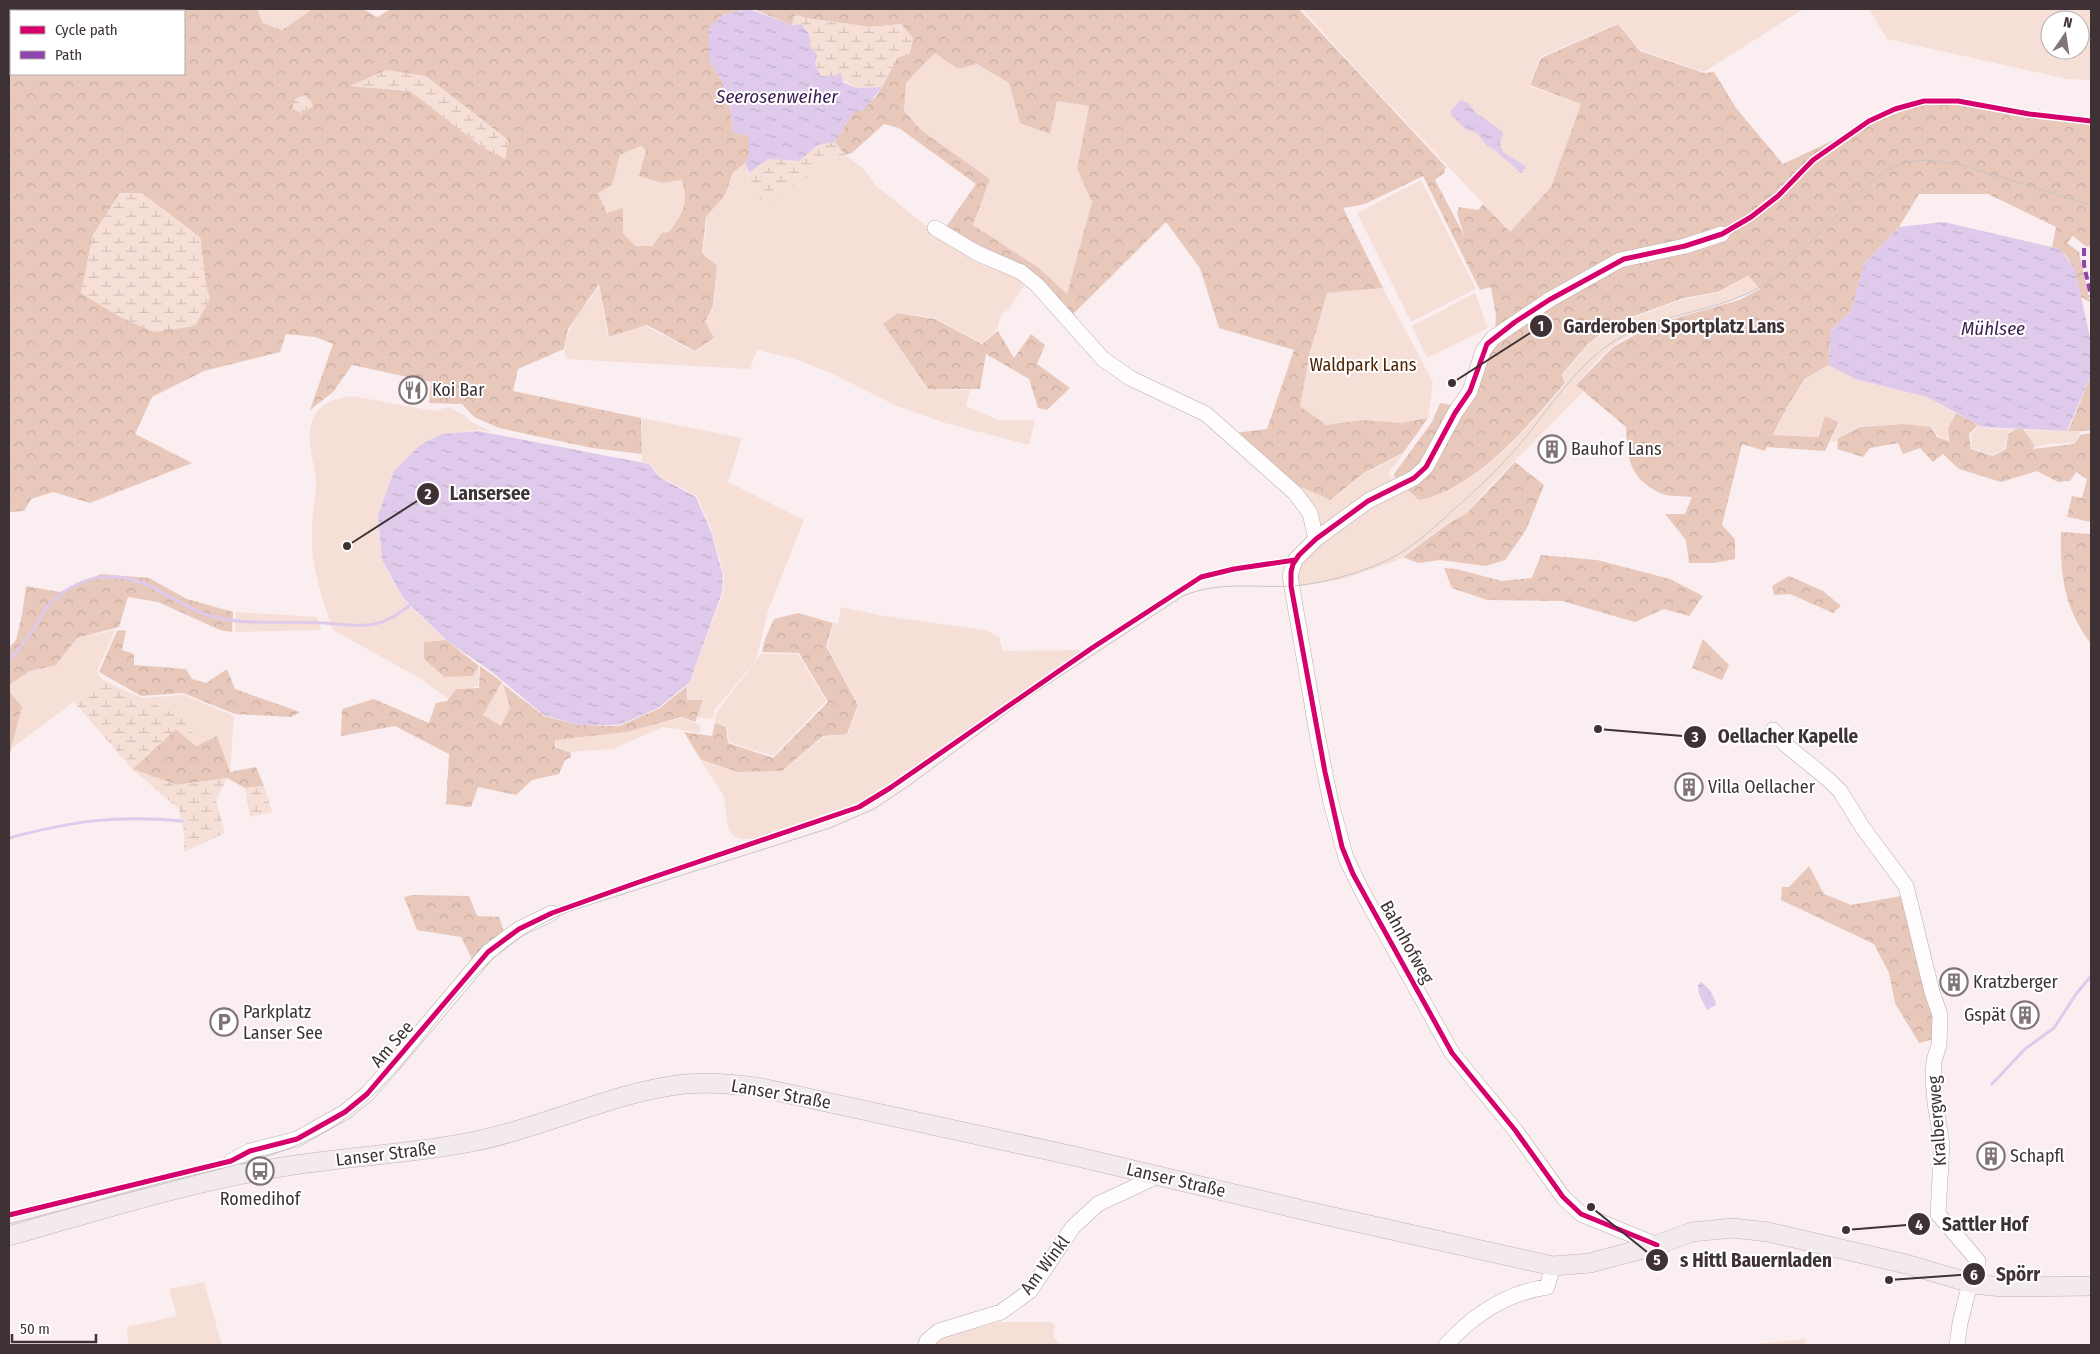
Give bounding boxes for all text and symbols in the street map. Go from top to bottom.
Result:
legend [10,10,185,75]
north arrow [2040,10,2090,60]
text: N [2062,14,2074,32]
text: Cycle path [55,21,118,39]
text: Path [55,46,82,64]
water label: Seerosenweiher [715,85,839,108]
callout: Garderoben Sportplatz Lans [1528,309,1795,343]
text: Garderoben Sportplatz Lans [1563,315,1785,338]
text: 1 [1538,317,1544,335]
water label: Mühlsee [1961,317,2025,340]
park label: Waldpark Lans [1310,354,1417,376]
restaurant icon: Koi Bar [398,375,428,405]
place label: Koi Bar [432,379,485,401]
building icon: Bauhof Lans [1537,434,1567,464]
place label: Bauhof Lans [1571,438,1662,460]
callout: Lansersee [415,477,541,511]
text: Lansersee [450,482,531,505]
text: 2 [424,485,432,503]
callout: Oellacher Kapelle [1683,720,1868,754]
text: Oellacher Kapelle [1718,725,1859,748]
text: 3 [1690,728,1699,746]
building icon: Villa Oellacher [1674,772,1704,802]
place label: Villa Oellacher [1708,776,1816,798]
street label: Bahnhofweg [1375,897,1439,988]
building icon: Kratzberger [1939,967,1969,997]
place label: Kratzberger [1973,971,2059,993]
building icon: Gspät [2010,1000,2040,1030]
place label: Parkplatz Lanser See [243,1001,323,1044]
place label: Gspät [1964,1004,2006,1026]
parking icon: Parkplatz Lanser See [209,1007,239,1037]
street label: Am See [366,1016,418,1072]
street label: Lanser Straße [729,1074,833,1114]
street label: Kralbergweg [1923,1074,1951,1167]
street label: Lanser Straße [334,1137,438,1171]
building icon: Schapfl [1976,1141,2006,1171]
place label: Schapfl [2010,1145,2065,1167]
bus stop icon: Romedihof [245,1156,275,1186]
street label: Lanser Straße [1124,1158,1228,1202]
place label: Romedihof [220,1188,302,1210]
callout: Sattler Hof [1907,1207,2038,1241]
text: Sattler Hof [1942,1213,2030,1236]
text: 4 [1915,1216,1923,1234]
street label: Am Winkl [1016,1231,1074,1299]
callout: s Hittl Bauernladen [1645,1243,1842,1277]
text: s Hittl Bauernladen [1680,1249,1832,1272]
text: 5 [1653,1251,1661,1269]
callout: Spörr [1961,1257,2050,1291]
text: Spörr [1996,1263,2041,1286]
text: 6 [1970,1266,1978,1284]
scale bar [12,1312,96,1344]
text: 50 m [20,1320,50,1338]

